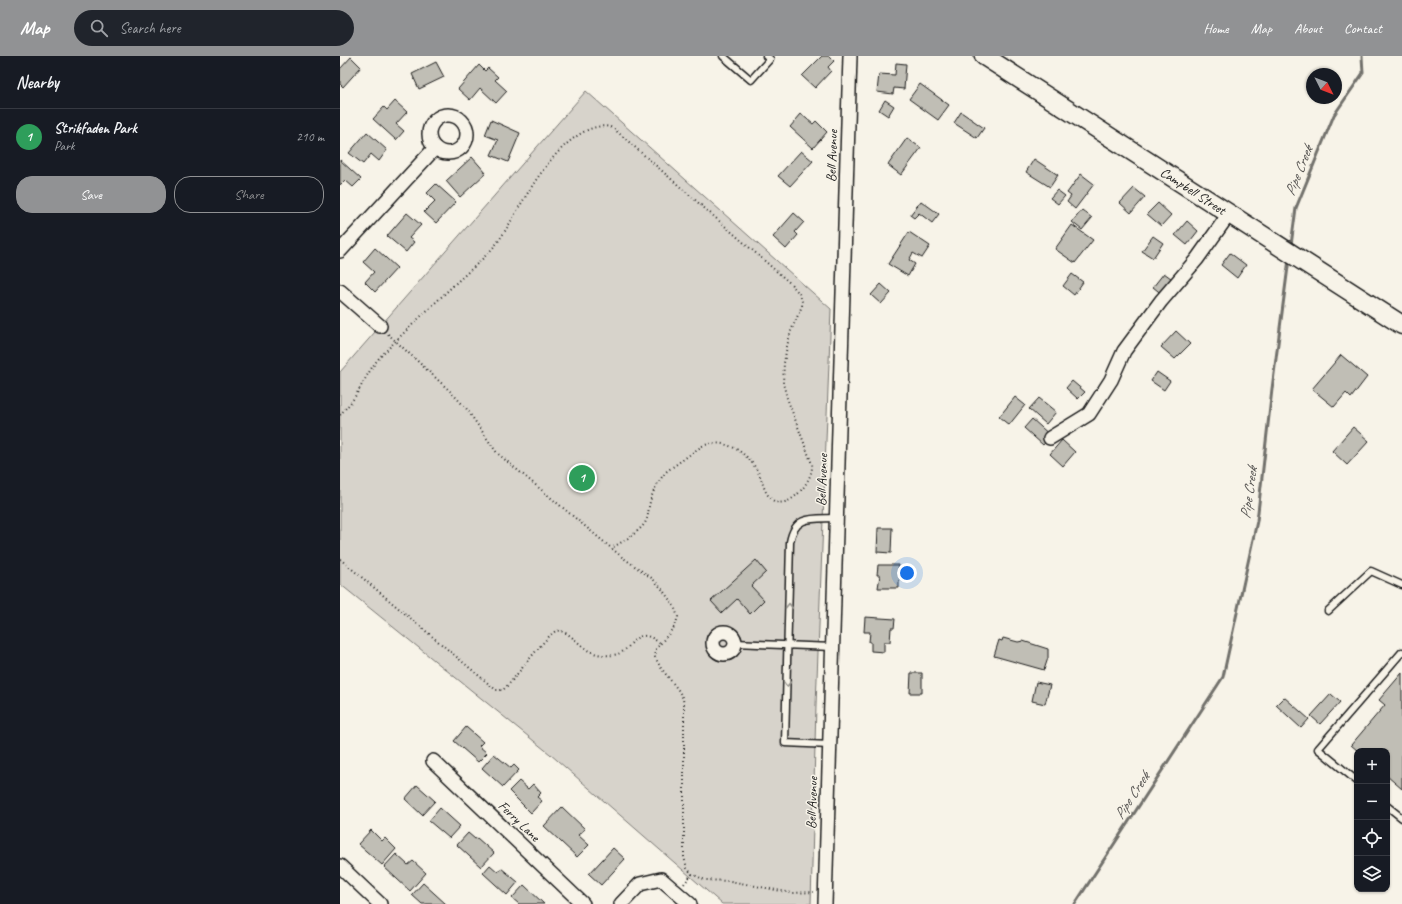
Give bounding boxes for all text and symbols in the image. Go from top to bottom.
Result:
search box [74,10,354,46]
text: Map [20,16,50,40]
icon: search [88,17,110,39]
text: Search here [120,19,181,38]
text: Home [1203,20,1229,37]
text: Map [1251,20,1272,37]
text: About [1294,20,1322,37]
text: Contact [1344,20,1382,37]
north arrow [1306,68,1342,104]
text: Nearby [16,72,59,93]
text: Strikfaden Park [54,119,137,138]
street label: Bell Avenue [823,128,841,182]
text: 1 [26,129,32,145]
text: 210 m [296,129,324,145]
text: Park [54,138,75,154]
water label: Pipe Creek [1280,140,1319,199]
street label: Campbell Street [1157,163,1230,219]
button: Save [16,176,166,213]
button: Share [174,176,324,213]
street label: Bell Avenue [813,452,831,506]
water label: Pipe Creek [1236,462,1263,520]
pin: 1 [569,463,595,493]
your location [897,563,917,583]
one-way arrow [784,603,793,609]
one-way arrow [782,681,791,687]
map controls [1354,748,1390,892]
button: + [1354,748,1390,784]
water label: Pipe Creek [1110,766,1156,823]
street label: Bell Avenue [803,775,821,829]
button: − [1354,784,1390,820]
street label: Ferry Lane [495,797,544,846]
button: locate [1354,820,1390,856]
button: layers [1354,856,1390,892]

